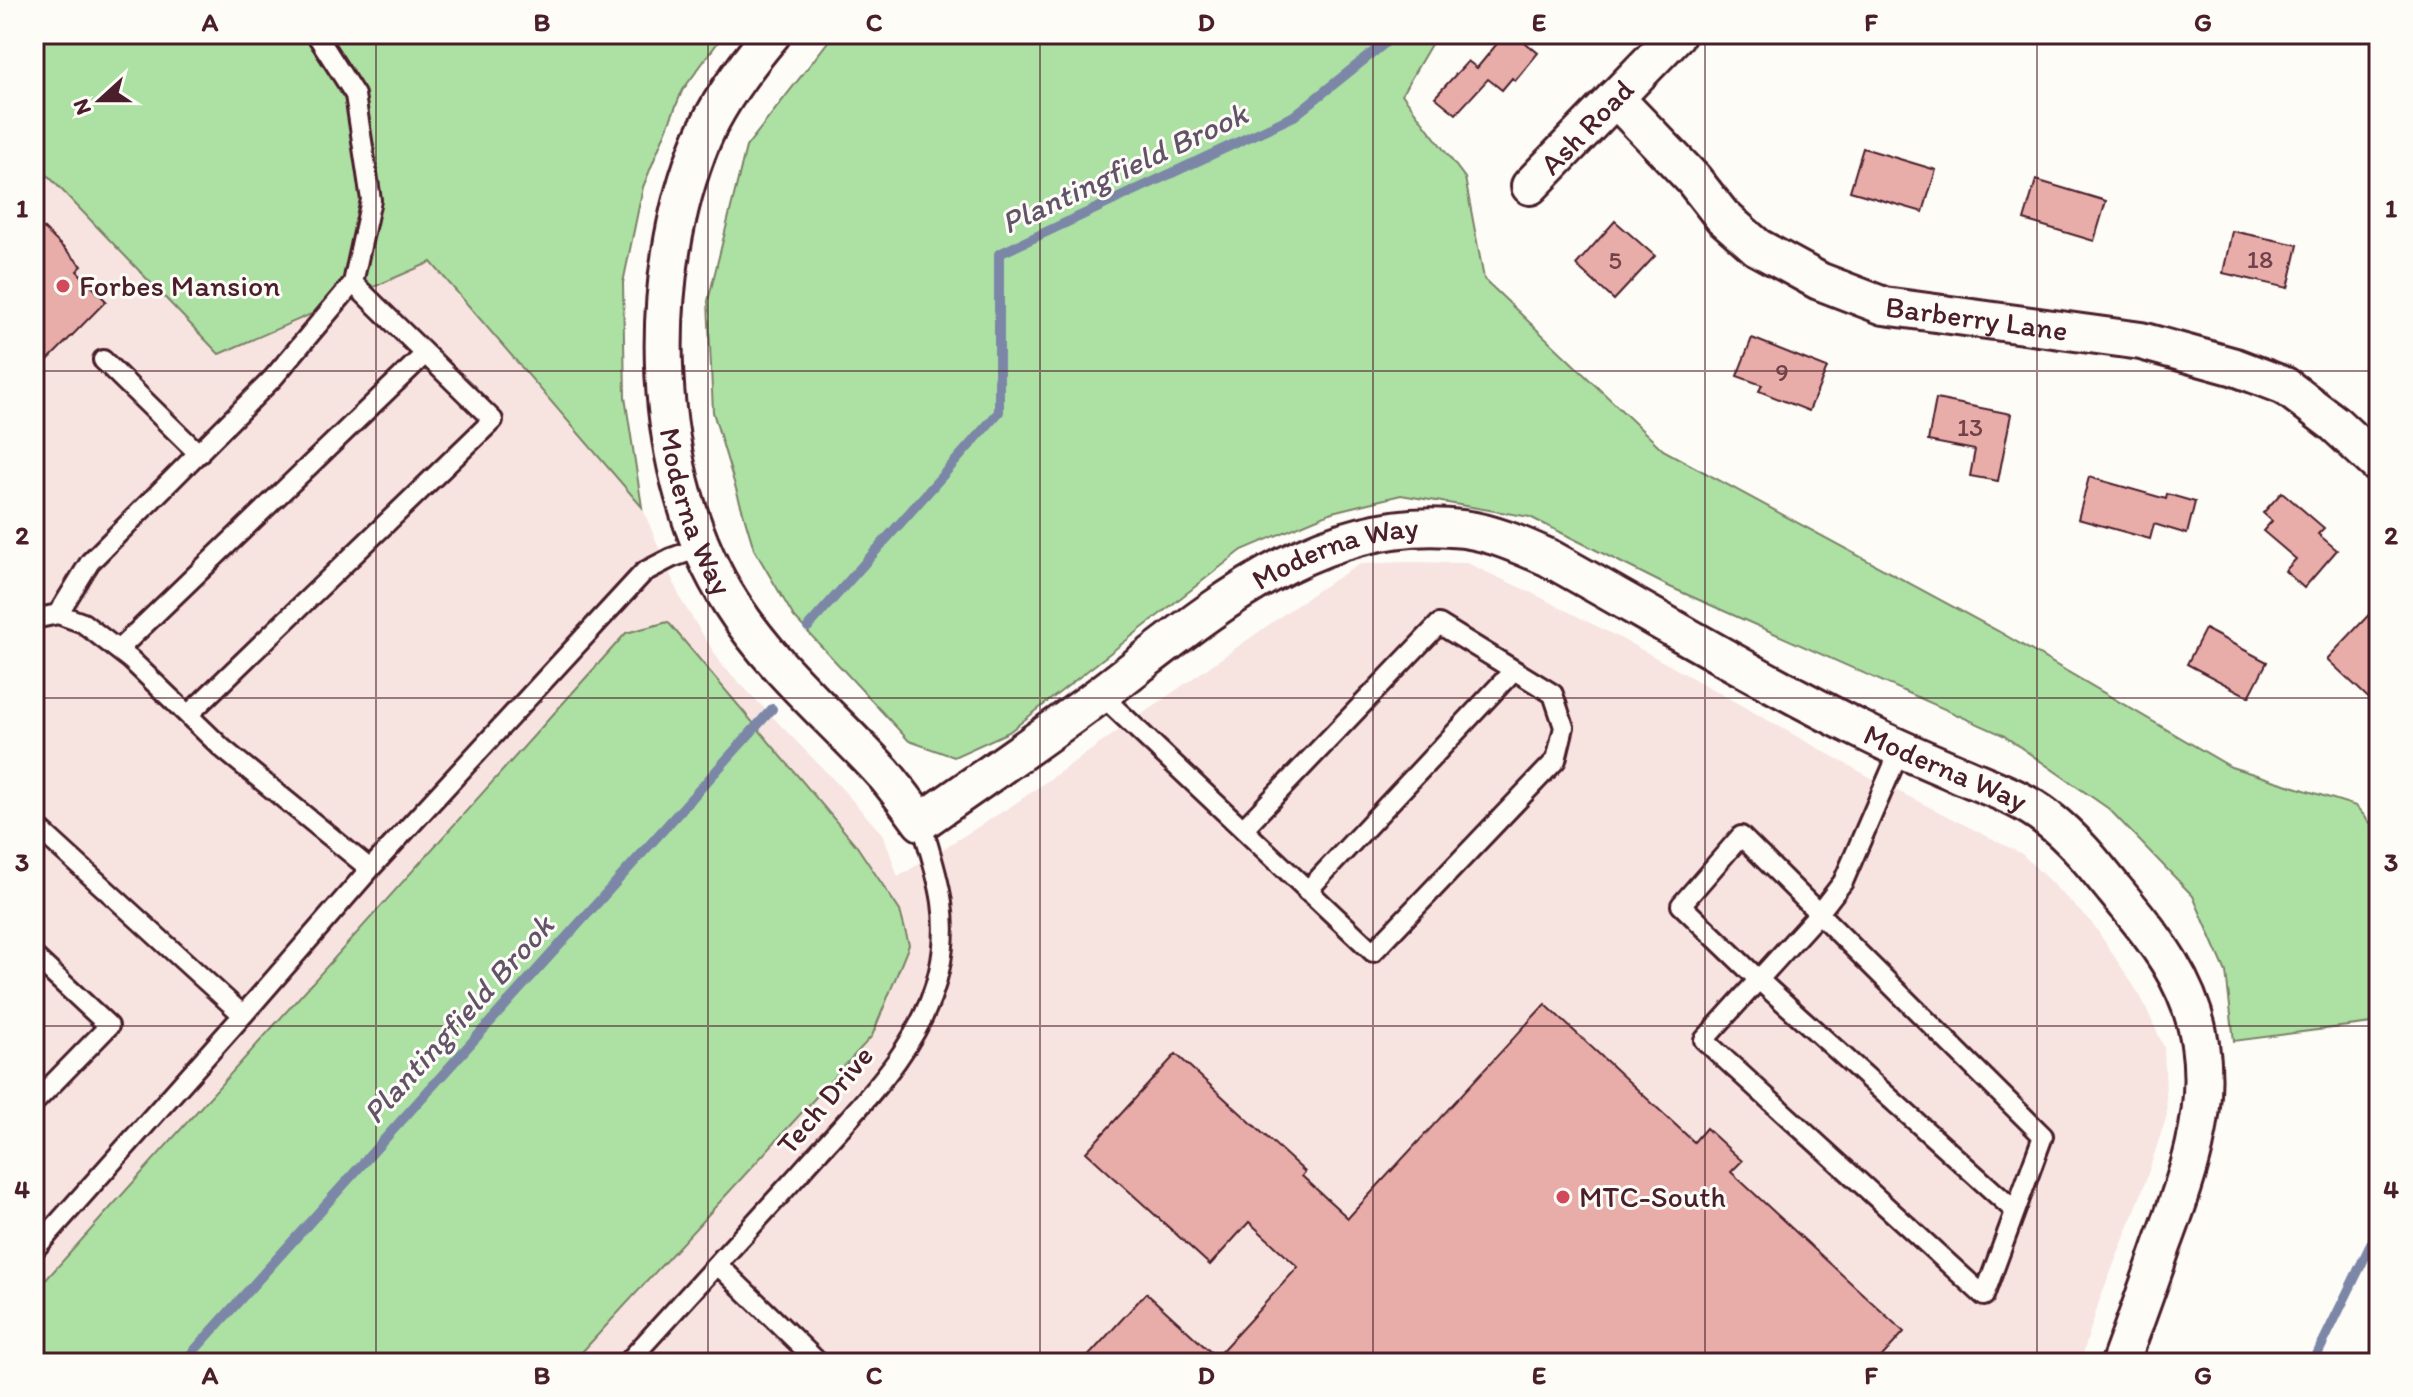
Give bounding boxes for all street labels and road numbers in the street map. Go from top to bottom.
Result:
street label: Ash Road [1532,71,1641,182]
street label: Barberry Lane [1883,287,2070,349]
street label: Moderna Way [652,425,741,602]
street label: Moderna Way [1245,508,1420,598]
street label: Moderna Way [1858,715,2034,819]
street label: Tech Drive [768,1038,881,1162]

